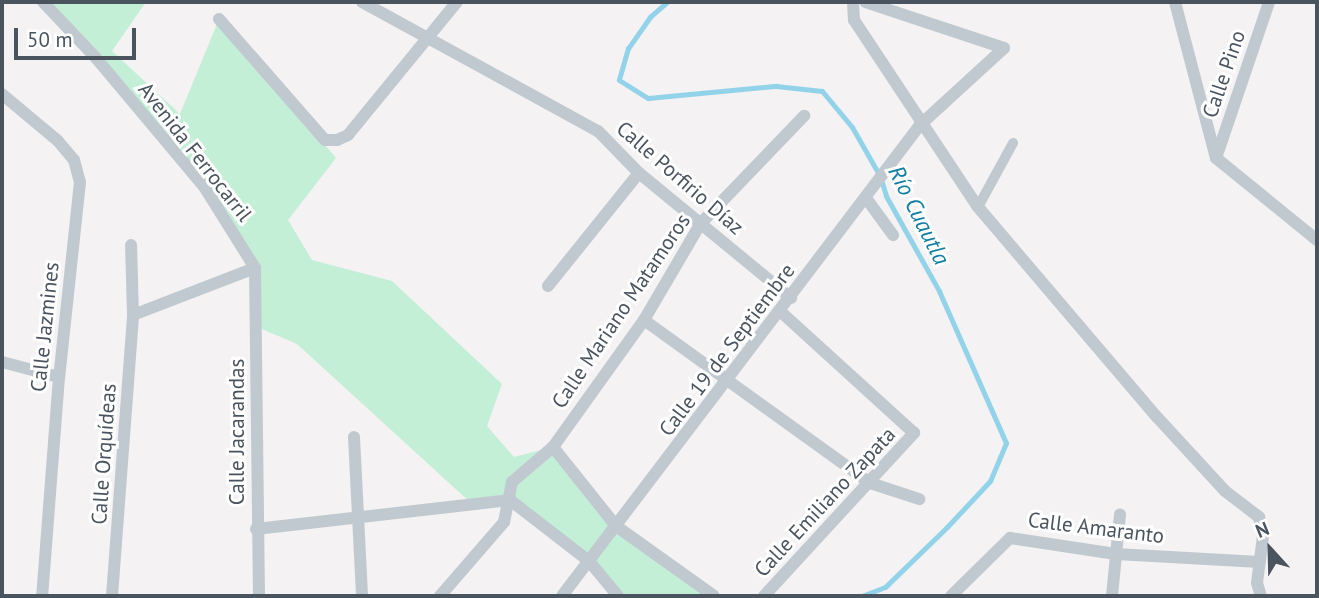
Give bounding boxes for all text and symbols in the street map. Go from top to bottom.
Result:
scale bar [18,14,140,58]
text: 50 m [27,26,73,53]
street label: Calle Pino [1197,27,1251,121]
street label: Avenida Ferrocarril [133,77,257,227]
street label: Calle Porfirio Díaz [611,116,749,240]
water label: Río Cuautla [882,161,956,269]
street label: Calle Mariano Matamoros [546,209,696,413]
street label: Calle 19 de Septiembre [654,259,800,441]
street label: Calle Jazmines [26,261,64,393]
street label: Calle Jacarandas [224,359,250,505]
street label: Calle Orquídeas [86,383,122,525]
street label: Calle Emiliano Zapata [749,422,901,582]
street label: Calle Amaranto [1026,507,1166,549]
north arrow [1235,514,1305,584]
text: N [1252,516,1272,543]

